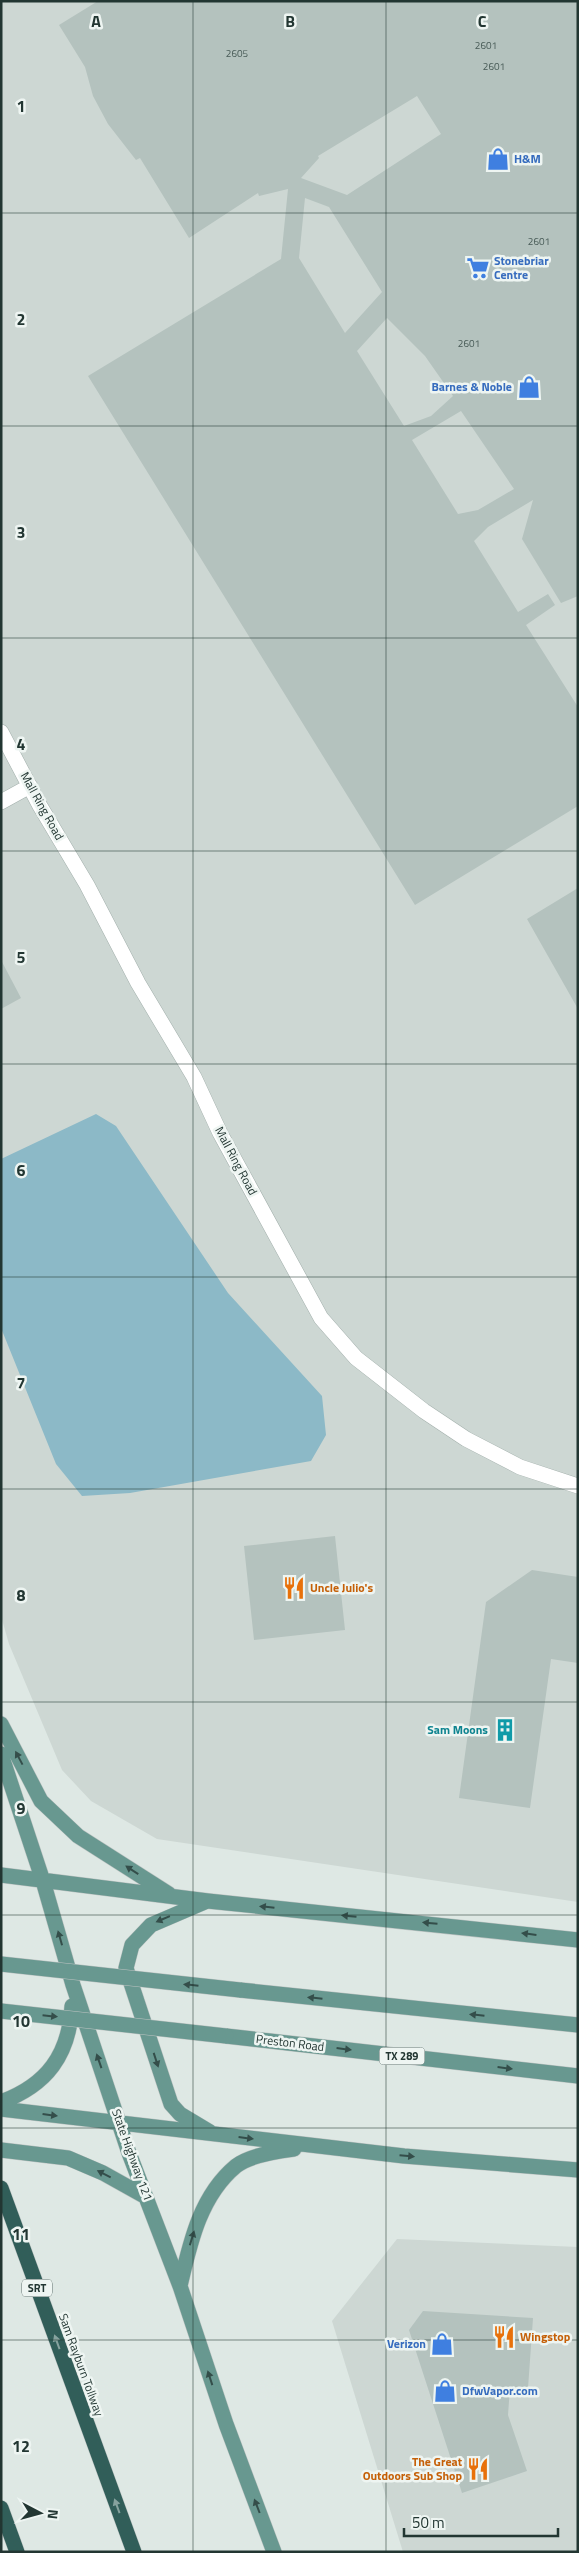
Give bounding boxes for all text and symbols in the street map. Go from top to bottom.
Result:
text: A [91,9,101,33]
text: B [285,9,295,33]
text: C [478,9,487,33]
house number: 2601 [475,38,497,53]
house number: 2605 [226,46,249,61]
house number: 2601 [483,59,505,74]
text: 1 [17,94,25,118]
shop icon: H&M [485,146,511,172]
place label: H&M [514,149,541,168]
house number: 2601 [528,234,550,249]
place label: Stonebriar Centre [494,251,549,284]
supermarket icon: Stonebriar Centre [465,255,491,281]
text: 2 [17,307,25,331]
house number: 2601 [458,336,480,351]
shop icon: Barnes & Noble [516,374,542,400]
place label: Barnes & Noble [431,377,512,396]
text: 3 [17,520,25,544]
text: 4 [17,732,26,756]
street label: Mall Ring Road [16,768,69,843]
text: 5 [17,945,26,969]
street label: Mall Ring Road [210,1123,263,1199]
text: 6 [17,1158,26,1182]
text: 7 [17,1371,25,1395]
restaurant icon: Uncle Julio's [281,1575,307,1601]
place label: Uncle Julio's [310,1578,373,1597]
text: 8 [17,1583,26,1607]
building icon: Sam Moons [492,1717,518,1743]
place label: Sam Moons [427,1720,488,1739]
one-way arrow [15,1751,23,1765]
text: 9 [17,1796,26,1820]
one-way arrow [125,1865,138,1875]
one-way arrow [258,1903,274,1911]
one-way arrow [340,1912,356,1920]
one-way arrow [156,1916,170,1924]
one-way arrow [422,1919,438,1927]
one-way arrow [521,1930,537,1938]
one-way arrow [55,1931,63,1946]
one-way arrow [183,1981,199,1989]
one-way arrow [307,1994,323,2002]
text: 10 [12,2009,30,2033]
one-way arrow [469,2010,485,2018]
one-way arrow [42,2012,58,2020]
street label: Preston Road [255,2029,325,2056]
one-way arrow [336,2045,352,2053]
road number: TX 289 [380,2048,424,2064]
one-way arrow [94,2053,102,2068]
one-way arrow [152,2053,160,2068]
one-way arrow [498,2064,514,2072]
street label: State Highway 121 [107,2106,158,2203]
one-way arrow [42,2111,58,2119]
one-way arrow [238,2134,254,2142]
one-way arrow [400,2152,416,2160]
one-way arrow [97,2169,111,2177]
text: 11 [12,2222,30,2246]
one-way arrow [188,2231,196,2246]
road number: SRT [22,2280,52,2296]
street label: Sam Rayburn Tollway [54,2311,109,2419]
restaurant icon: Wingstop [491,2324,517,2350]
place label: Wingstop [520,2327,571,2346]
shop icon: Verizon [429,2331,455,2357]
one-way arrow [53,2334,61,2349]
place label: Verizon [387,2334,426,2353]
one-way arrow [206,2370,214,2385]
shop icon: DfwVapor.com [432,2378,458,2404]
place label: DfwVapor.com [462,2381,538,2400]
text: 12 [12,2434,30,2458]
place label: The Great Outdoors Sub Shop [363,2452,463,2485]
restaurant icon: The Great Outdoors Sub Shop [465,2456,491,2482]
north arrow [15,2488,65,2538]
one-way arrow [113,2498,121,2513]
one-way arrow [253,2498,261,2513]
scale bar [404,2506,558,2538]
text: N [42,2508,64,2520]
text: 50 m [412,2511,445,2534]

